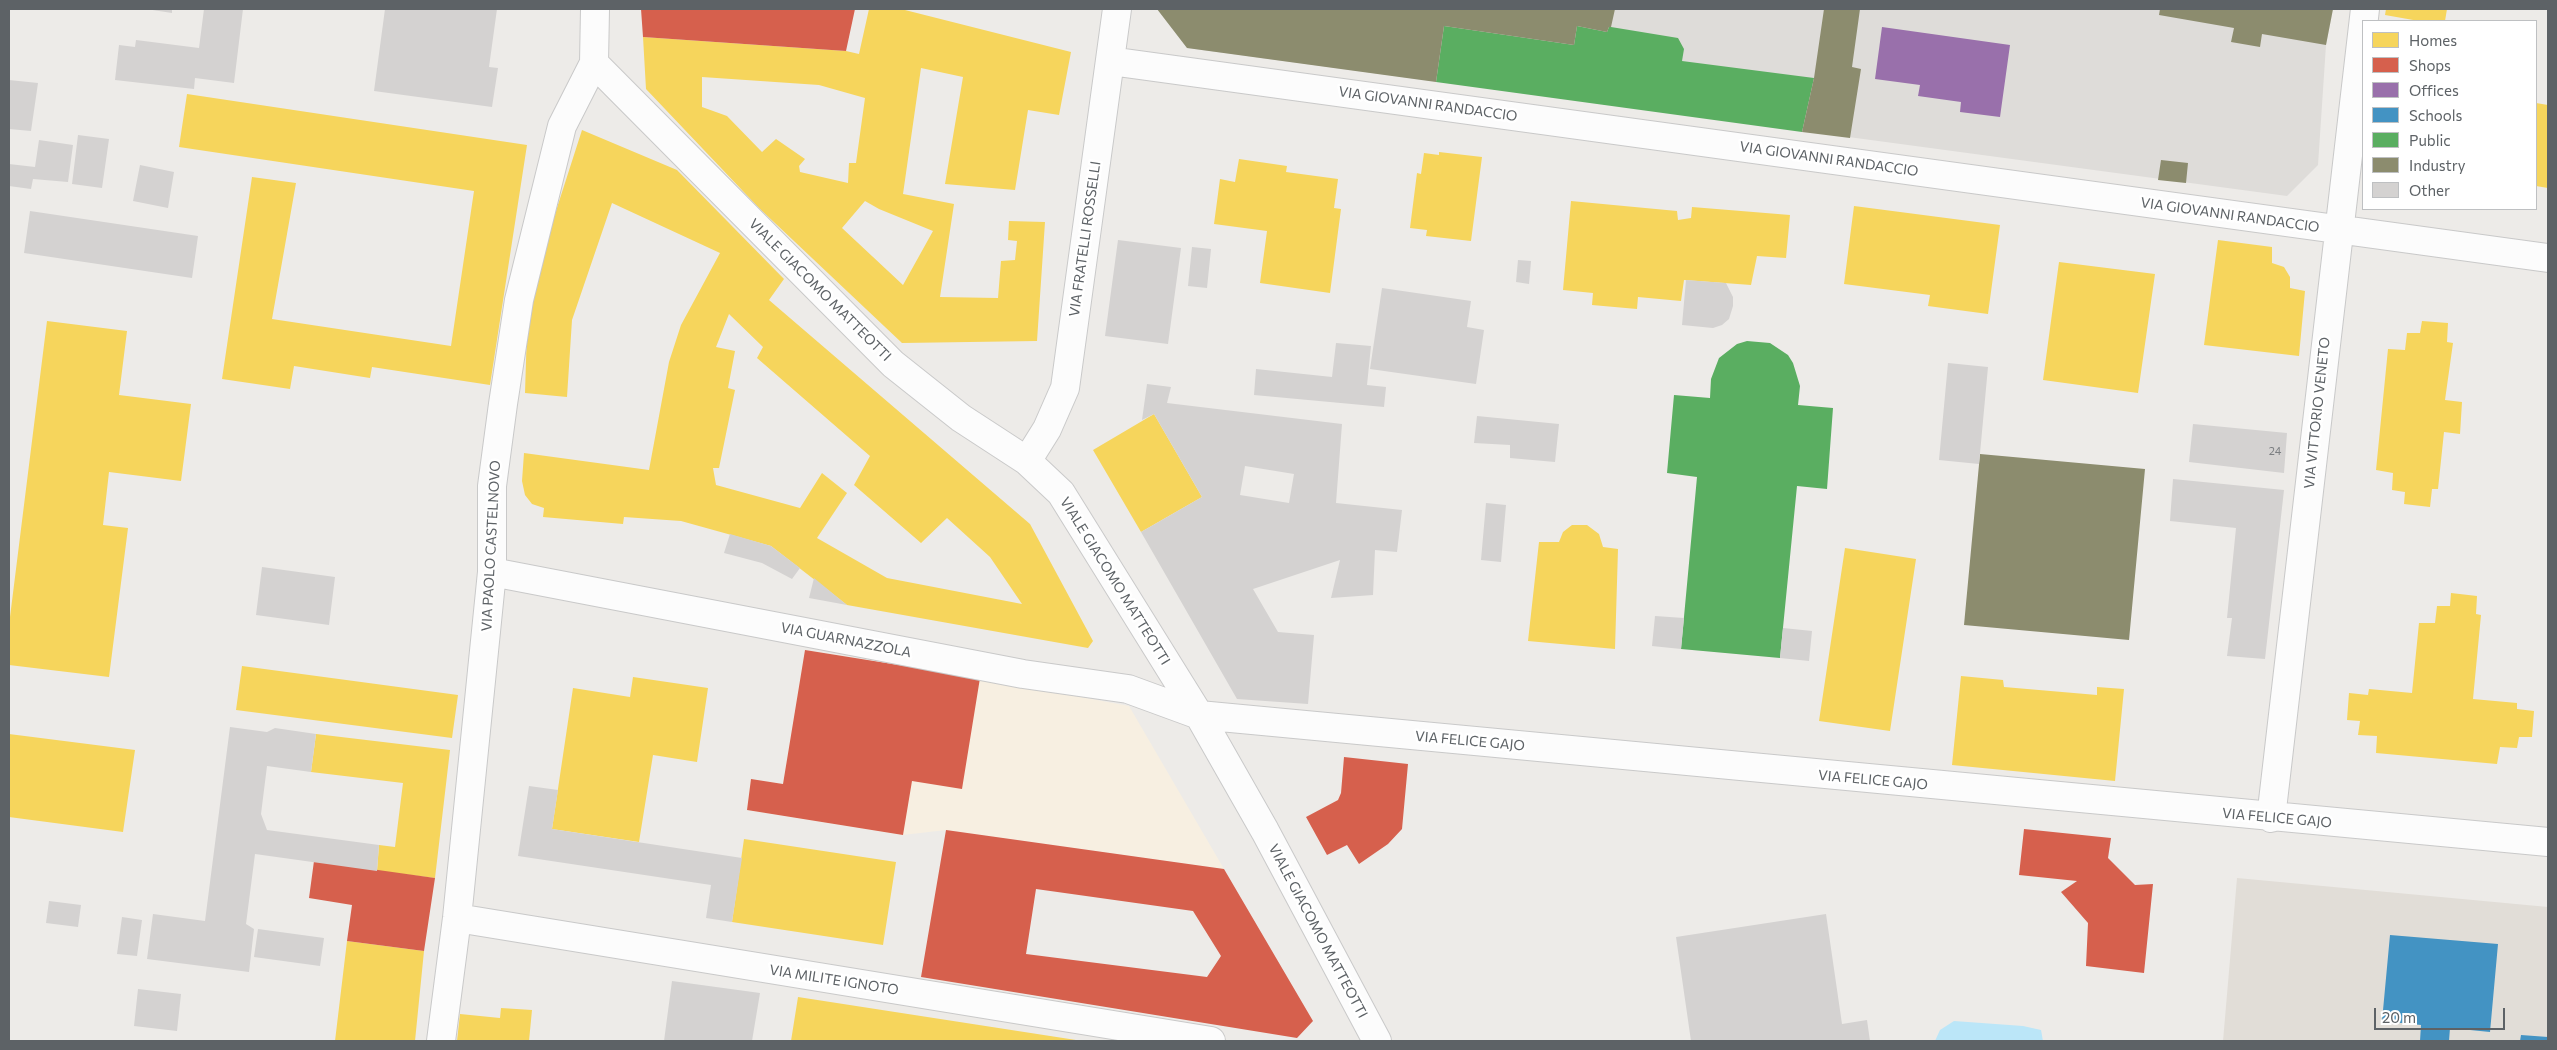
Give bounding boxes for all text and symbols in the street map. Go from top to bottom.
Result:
legend [2362,20,2537,210]
text: Homes [2409,31,2457,49]
text: Shops [2409,56,2451,74]
text: Offices [2409,81,2459,99]
street label: VIA GIOVANNI RANDACCIO [1338,83,1518,125]
text: Schools [2409,106,2462,124]
text: Public [2409,131,2451,149]
street label: VIA GIOVANNI RANDACCIO [1739,138,1919,180]
text: Industry [2409,156,2466,174]
street label: VIA FRATELLI ROSSELLI [1066,160,1104,318]
text: Other [2409,181,2450,199]
street label: VIA GIOVANNI RANDACCIO [2140,194,2320,236]
street label: VIALE GIACOMO MATTEOTTI [745,215,895,365]
street label: VIA VITTORIO VENETO [2301,336,2333,490]
house number: 24 [2269,444,2281,458]
street label: VIA PAOLO CASTELNOVO [478,460,504,632]
street label: VIALE GIACOMO MATTEOTTI [1056,494,1174,668]
street label: VIA GUARNAZZOLA [779,619,913,661]
street label: VIA FELICE GAJO [1414,728,1526,754]
street label: VIA FELICE GAJO [1817,767,1929,793]
street label: VIA FELICE GAJO [2221,805,2333,831]
street label: VIALE GIACOMO MATTEOTTI [1265,841,1371,1021]
street label: VIA MILITE IGNOTO [768,961,900,999]
scale bar [2377,998,2508,1030]
text: 20 m [2382,1008,2416,1026]

